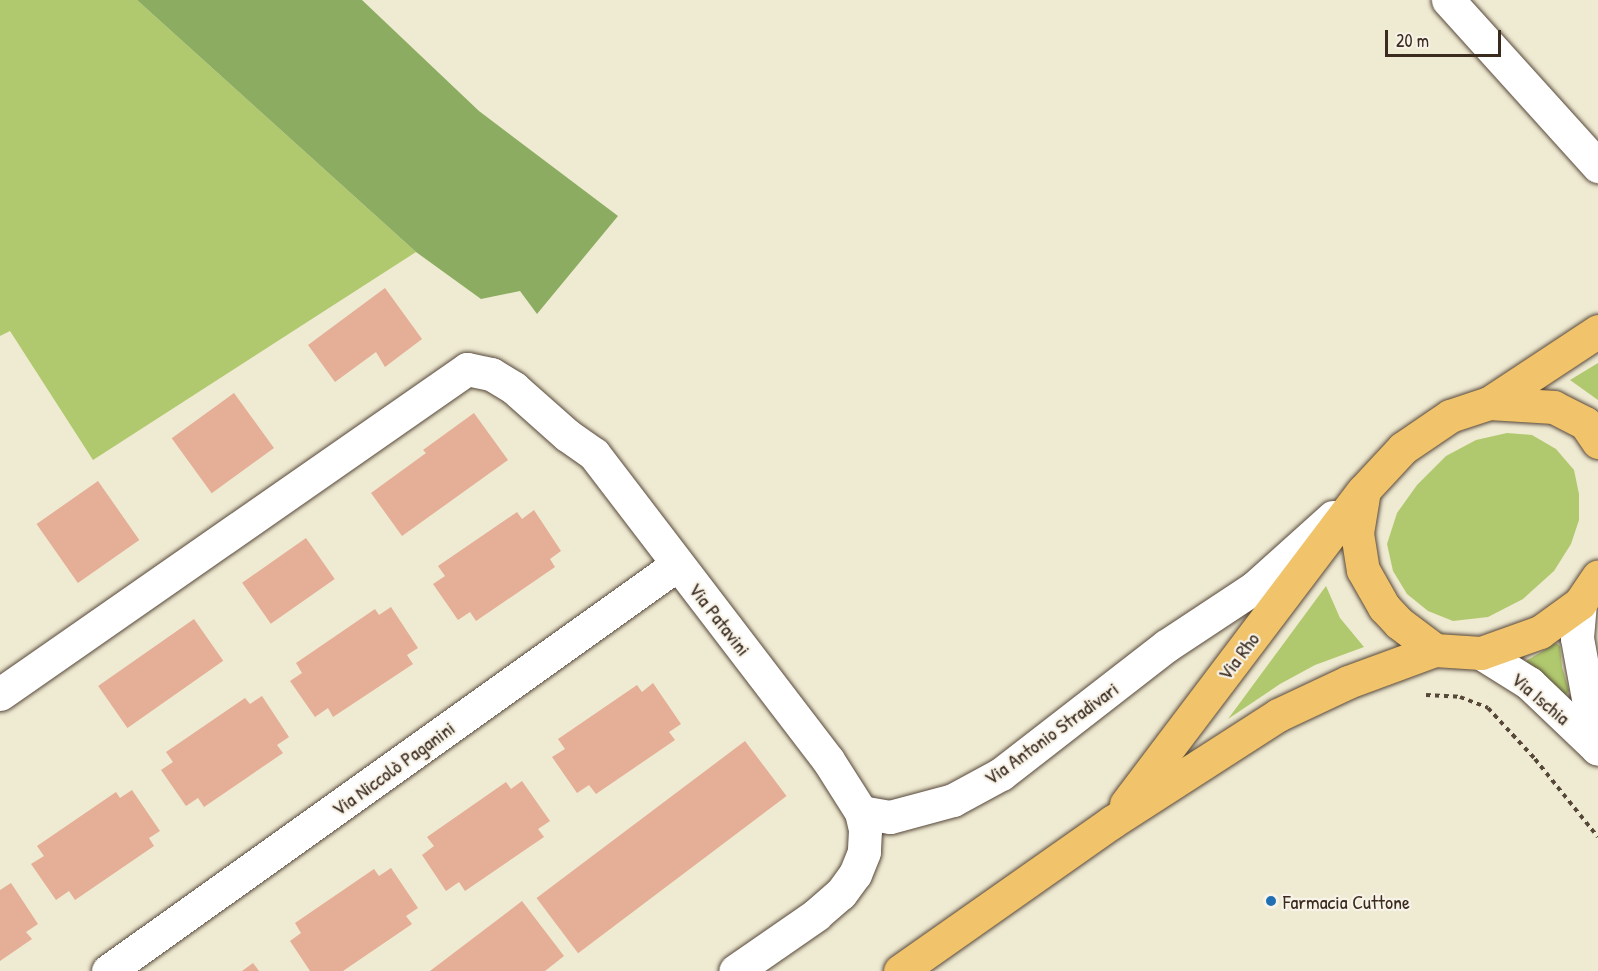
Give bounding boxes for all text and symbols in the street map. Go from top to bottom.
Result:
scale bar [1388,18,1504,56]
text: 20 m [1396,28,1429,53]
street label: Via Patavini [684,578,756,660]
street label: Via Rho [1212,627,1264,685]
street label: Via Ischia [1507,667,1575,729]
street label: Via Antonio Stradivari [979,676,1123,790]
street label: Via Niccolò Paganini [327,715,459,821]
place label: Farmacia Cuttone [1283,889,1410,913]
marker: Farmacia Cuttone [1264,894,1278,908]

